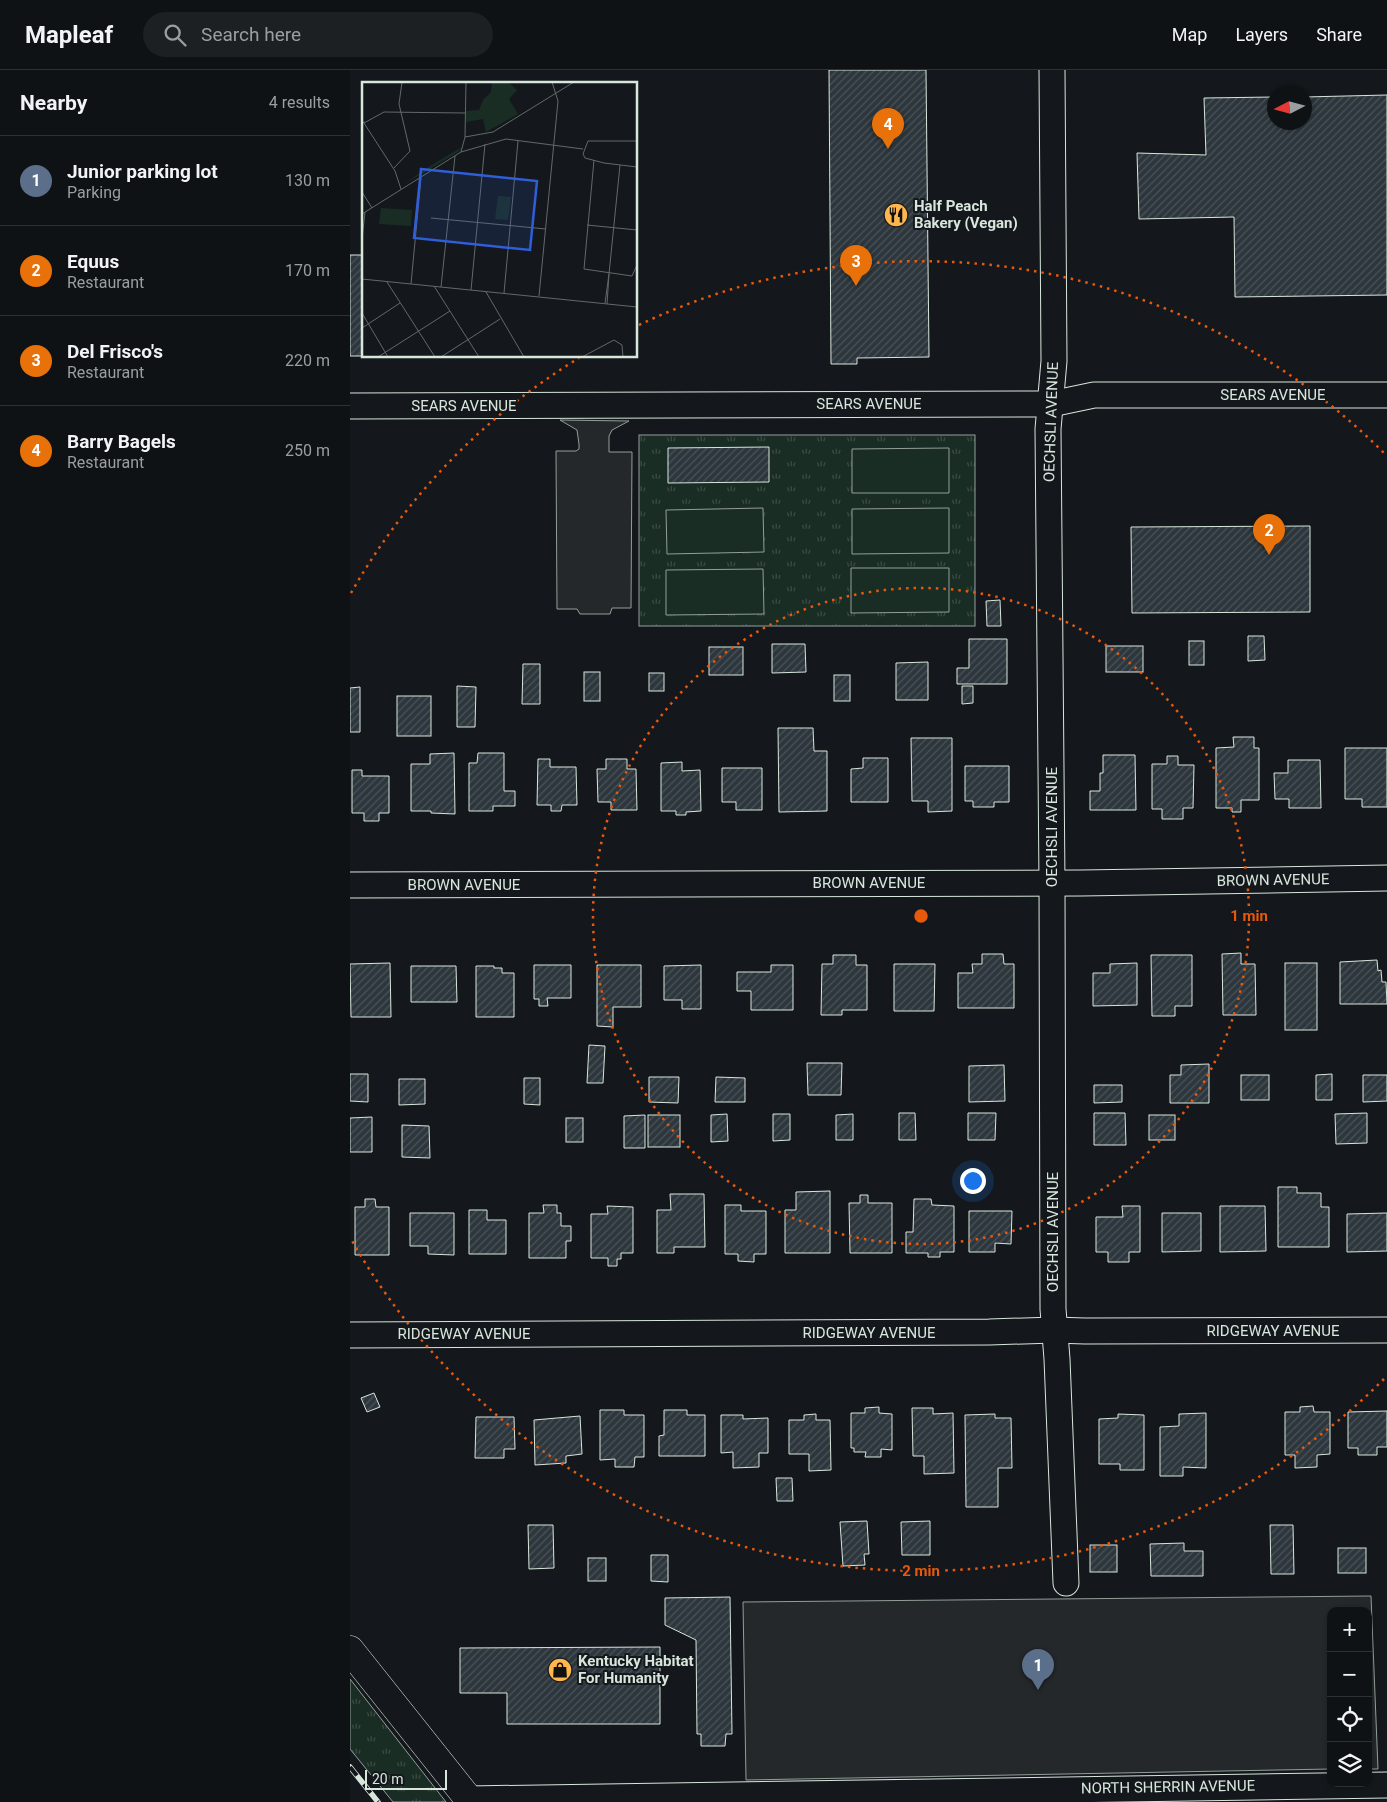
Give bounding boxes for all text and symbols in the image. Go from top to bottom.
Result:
search box [143,12,493,57]
text: Mapleaf [25,21,113,49]
icon: search [161,21,189,49]
text: Search here [201,23,301,46]
text: Map [1172,24,1207,45]
text: Layers [1235,24,1288,45]
text: Share [1316,24,1362,45]
inset map [362,82,638,358]
north arrow [1267,85,1312,130]
text: Nearby [20,91,87,115]
text: 4 results [269,93,330,112]
pin: 4 [872,108,904,149]
text: Junior parking lot [67,160,218,183]
text: 1 [31,171,41,190]
text: 130 m [285,171,330,190]
text: Parking [67,183,121,202]
place label: Half Peach Bakery (Vegan) [914,197,1018,232]
restaurant icon: Half Peach Bakery (Vegan) [883,202,909,228]
pin: 3 [840,245,872,286]
text: Equus [67,250,119,273]
text: 2 [31,261,41,280]
text: 170 m [285,261,330,280]
text: Restaurant [67,273,144,292]
text: Del Frisco's [67,340,163,363]
text: 3 [31,351,41,370]
text: 220 m [285,351,330,370]
street label: OECHSLI AVENUE [1040,361,1062,482]
text: Restaurant [67,363,144,382]
street label: SEARS AVENUE [1220,386,1326,404]
street label: SEARS AVENUE [816,395,922,413]
street label: SEARS AVENUE [411,397,517,415]
text: Barry Bagels [67,430,176,453]
text: 4 [31,441,41,460]
text: 250 m [285,441,330,460]
text: Restaurant [67,453,144,472]
pin: 2 [1253,514,1285,555]
street label: OECHSLI AVENUE [1043,766,1061,887]
street label: BROWN AVENUE [1216,870,1330,890]
street label: BROWN AVENUE [813,874,926,892]
street label: BROWN AVENUE [408,876,521,894]
centre of rings [912,907,930,925]
text: 1 min [1230,907,1268,925]
your location [960,1168,986,1194]
street label: OECHSLI AVENUE [1044,1171,1062,1292]
street label: RIDGEWAY AVENUE [1207,1322,1340,1340]
street label: RIDGEWAY AVENUE [803,1324,936,1342]
street label: RIDGEWAY AVENUE [398,1325,531,1343]
text: 2 min [902,1562,940,1580]
map controls [1327,1607,1372,1787]
button: + [1327,1607,1372,1652]
pin: 1 [1022,1649,1054,1690]
place label: Kentucky Habitat For Humanity [578,1652,694,1687]
button: − [1327,1652,1372,1697]
shop icon: Kentucky Habitat For Humanity [547,1657,573,1683]
button: locate [1327,1697,1372,1742]
button: layers [1327,1742,1372,1787]
scale bar [365,1767,448,1790]
text: 20 m [372,1771,404,1787]
street label: NORTH SHERRIN AVENUE [1081,1776,1256,1798]

